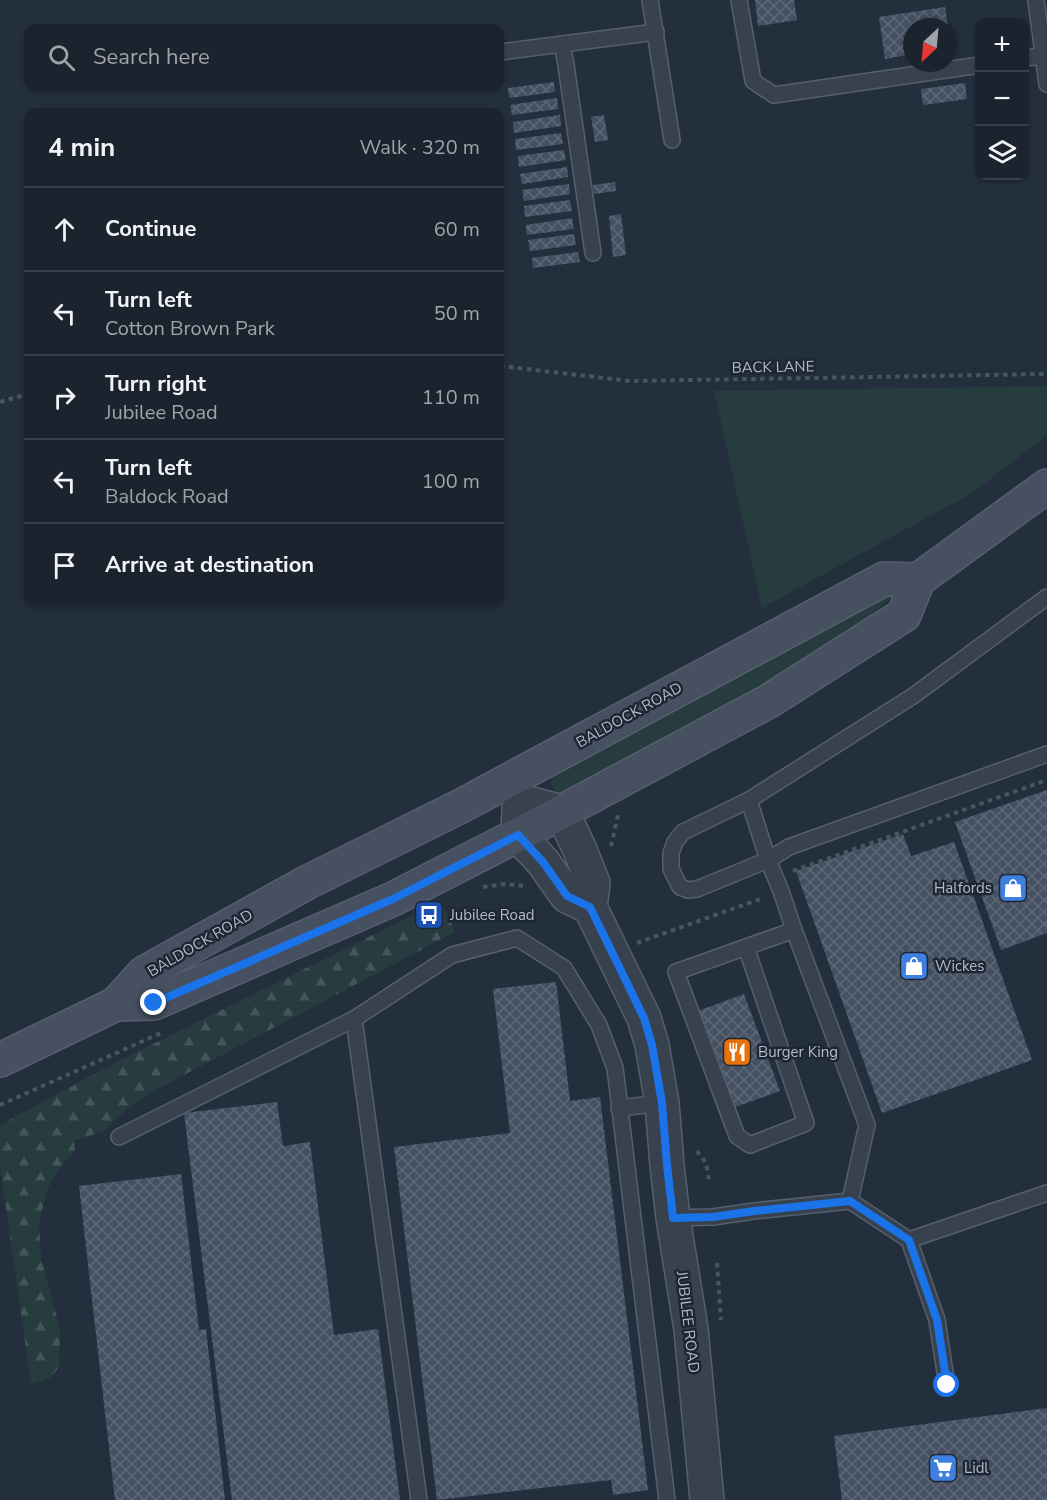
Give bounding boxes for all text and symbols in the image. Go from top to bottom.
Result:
north arrow [903,18,957,72]
map controls [975,18,1029,180]
button: + [975,18,1029,72]
search box [24,24,504,90]
icon: search [45,41,78,74]
text: Search here [93,42,210,72]
button: − [975,72,1029,126]
button: layers [975,126,1029,180]
text: 4 min [48,130,115,165]
text: Walk · 320 m [360,134,480,161]
icon: ahead [48,213,81,246]
text: Continue [105,214,196,244]
text: 60 m [434,216,480,243]
text: Turn left [105,285,192,315]
icon: left [48,297,81,330]
text: 50 m [434,300,480,327]
text: Cotton Brown Park [105,315,275,342]
street label: BACK LANE [731,356,815,378]
text: Turn right [105,369,206,399]
icon: right [48,381,81,414]
text: 110 m [422,384,480,411]
text: Jubilee Road [105,399,218,426]
text: Turn left [105,453,192,483]
icon: left [48,465,81,498]
text: 100 m [422,468,480,495]
text: Baldock Road [105,483,229,510]
icon: arrive [48,549,81,582]
text: Arrive at destination [105,550,314,580]
street label: BALDOCK ROAD [572,678,686,752]
shop icon: Halfords [997,872,1029,904]
place label: Halfords [934,878,992,898]
bus stop icon: Jubilee Road [413,899,445,931]
street label: BALDOCK ROAD [144,905,256,981]
place label: Jubilee Road [449,905,535,925]
shop icon: Wickes [898,950,930,982]
place label: Wickes [935,956,984,976]
route end [140,989,166,1015]
restaurant icon: Burger King [721,1036,753,1068]
place label: Burger King [758,1042,838,1062]
street label: JUBILEE ROAD [672,1269,704,1374]
route start [933,1371,959,1397]
supermarket icon: Lidl [927,1452,959,1484]
place label: Lidl [964,1458,989,1478]

